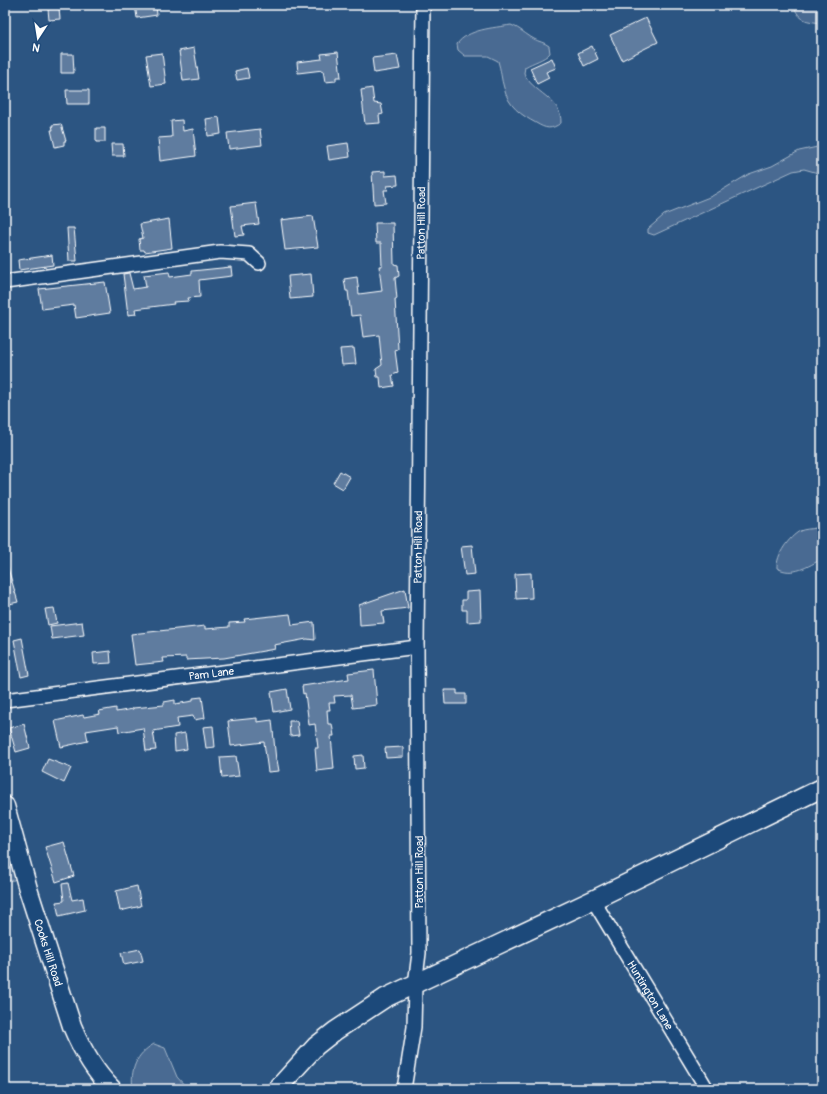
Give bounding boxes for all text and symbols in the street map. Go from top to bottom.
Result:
north arrow [18,18,58,58]
text: N [30,40,41,54]
street label: Patton Hill Road [415,186,428,260]
street label: Patton Hill Road [412,510,425,584]
street label: Pam Lane [188,665,235,683]
street label: Patton Hill Road [413,835,426,909]
street label: Cooks Hill Road [31,918,65,988]
street label: Huntington Lane [624,958,676,1033]

